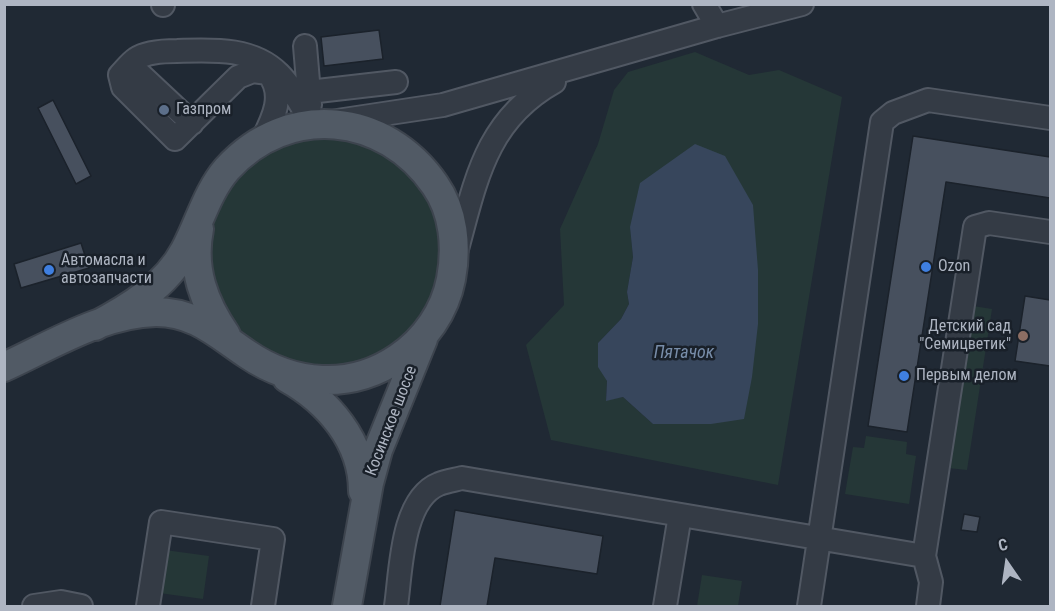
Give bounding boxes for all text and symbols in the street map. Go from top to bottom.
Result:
place label: Газпром [176,100,231,120]
marker: Газпром [157,103,171,117]
place label: Автомасла и автозапчасти [61,251,152,289]
place label: Ozon [938,257,970,277]
marker: Ozon [919,260,933,274]
marker: Автомасла и автозапчасти [42,263,56,277]
place label: Детский сад "Семицветик" [919,317,1011,355]
marker: Детский сад "Семицветик" [1016,329,1030,343]
water label: Пятачок [654,342,714,364]
street label: Косинское шоссе [362,363,422,479]
place label: Первым делом [916,366,1017,386]
marker: Первым делом [897,369,911,383]
north arrow [977,533,1037,593]
text: С [996,535,1009,555]

